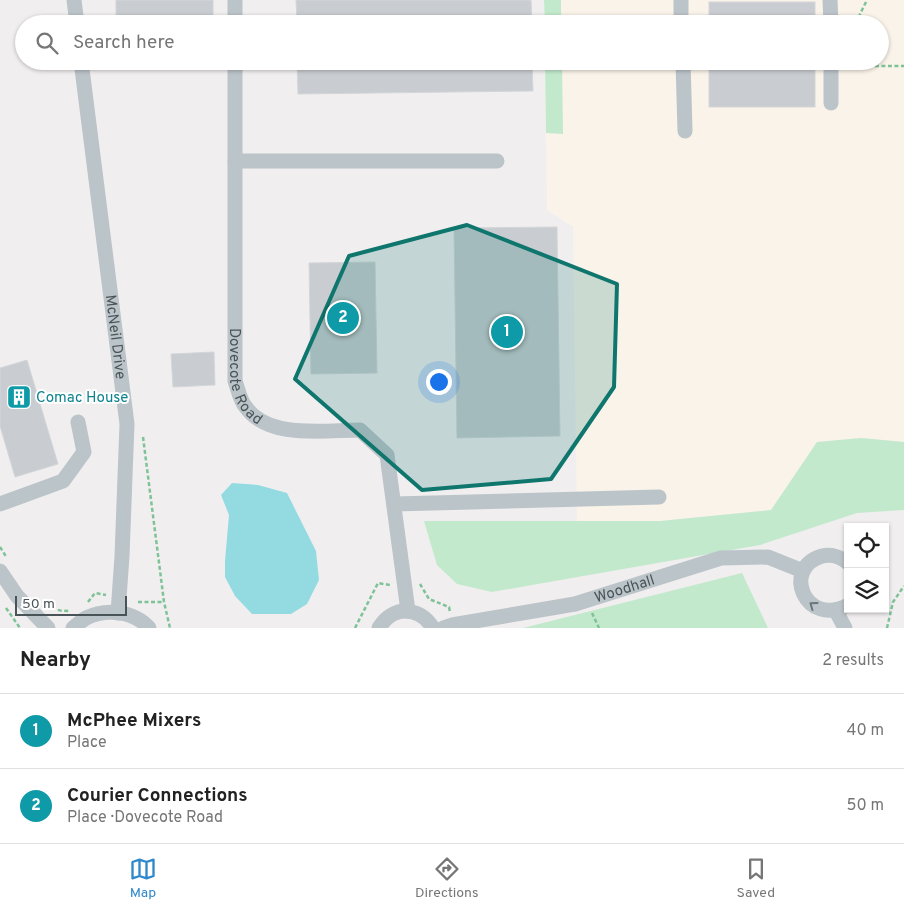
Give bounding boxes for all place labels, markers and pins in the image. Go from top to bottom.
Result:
pin: 2 [327,299,359,337]
pin: 1 [491,313,523,351]
building icon: Comac House [6,384,32,410]
place label: Comac House [36,389,128,408]

